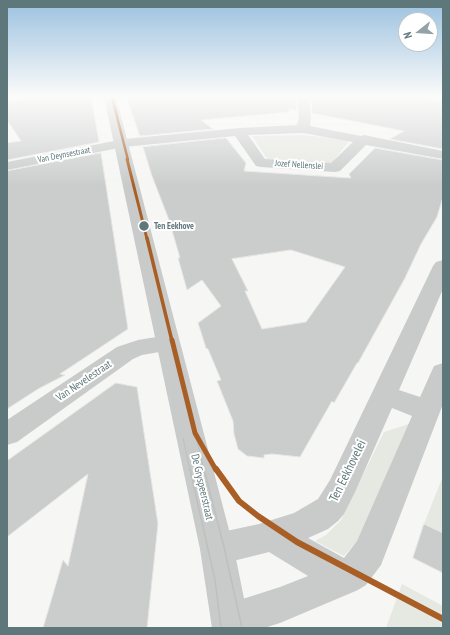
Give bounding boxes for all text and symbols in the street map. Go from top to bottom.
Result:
north arrow [398,12,438,52]
text: N [400,30,415,40]
street label: Van Deynsestraat [37,145,91,165]
street label: Jozef Nellenslei [275,158,323,172]
marker: Ten Eekhove [137,219,151,233]
place label: Ten Eekhove [154,221,194,231]
street label: Van Nevelestraat [54,358,114,404]
street label: Ten Eekhovelei [326,437,370,505]
street label: De Gryspeerstraat [188,453,216,521]

